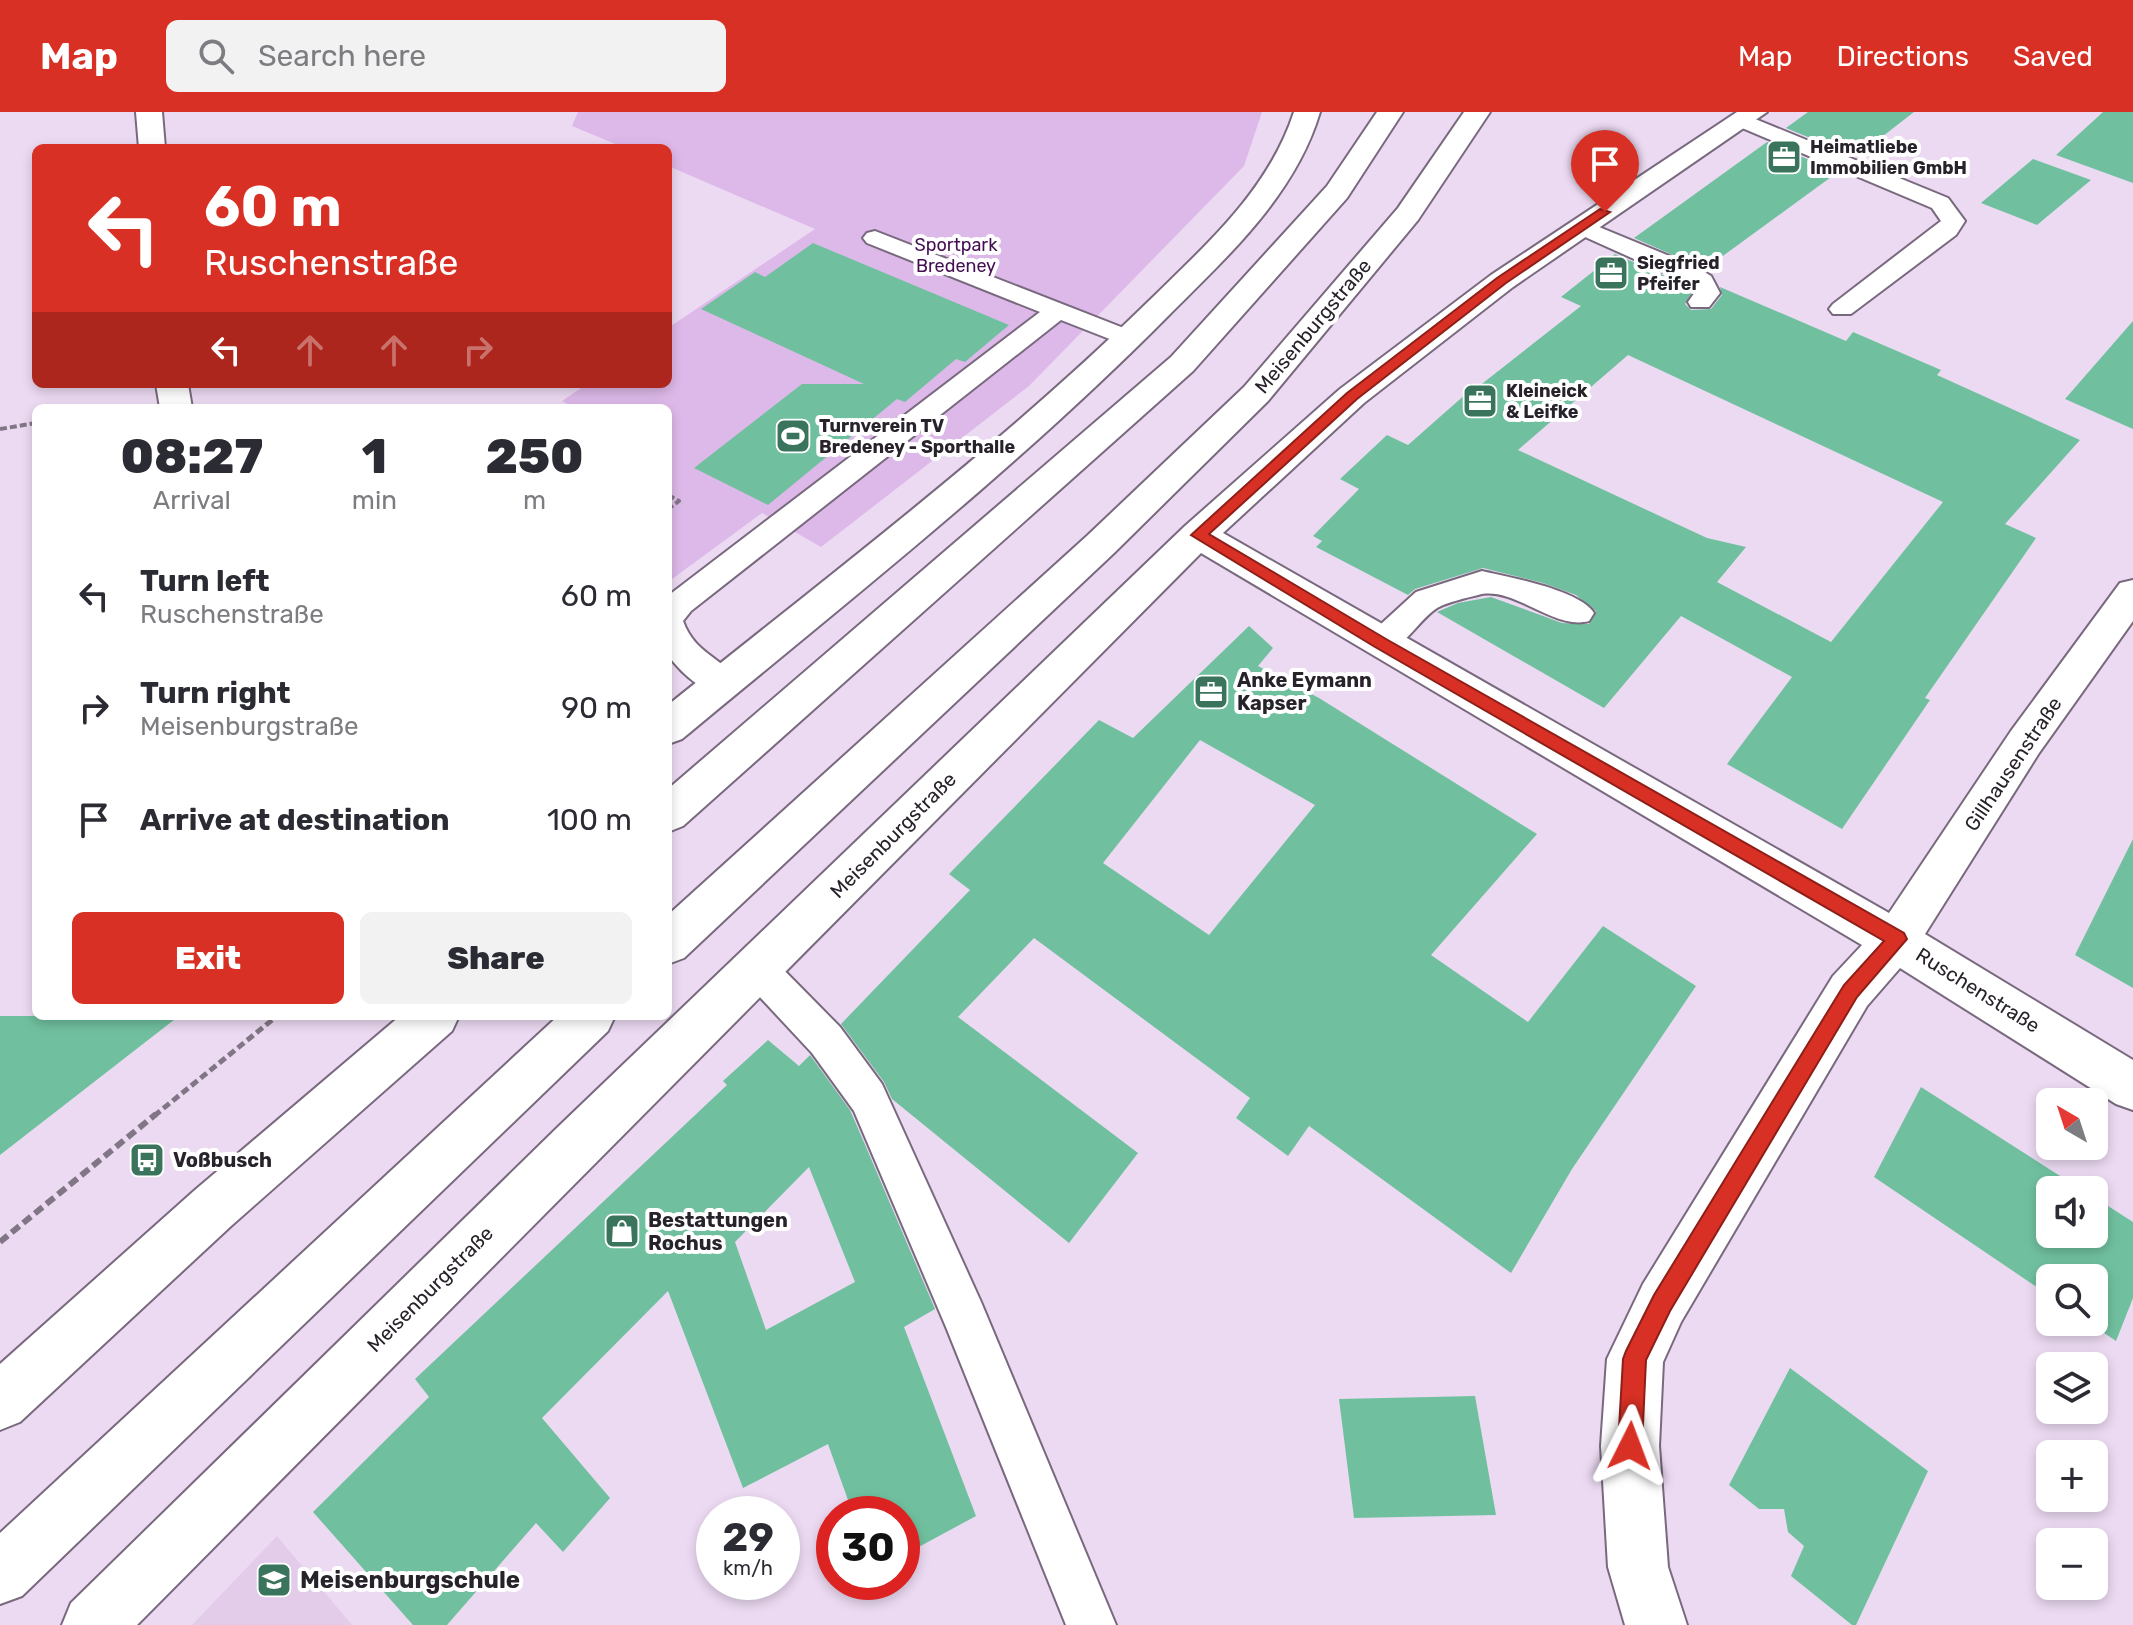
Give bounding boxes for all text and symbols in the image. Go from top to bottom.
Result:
search box [166,20,726,92]
text: Map [40,33,118,79]
icon: search [194,34,238,78]
text: Search here [258,38,426,74]
text: Map [1738,40,1792,73]
text: Directions [1836,40,1969,73]
text: Saved [2013,40,2093,73]
pin [1571,130,1639,212]
place label: Heimatliebe Immobilien GmbH [1810,136,1967,179]
office icon: Heimatliebe Immobilien GmbH [1765,138,1803,176]
icon: arrive [1583,142,1627,186]
text: 60 m [204,174,342,240]
icon: left [72,176,176,280]
park label: Sportpark Bredeney [915,234,998,277]
text: Ruschenstraße [204,241,458,284]
place label: Siegfried Pfeifer [1637,252,1720,295]
street label: Meisenburgstraße [1250,254,1376,398]
office icon: Siegfried Pfeifer [1592,254,1630,292]
icon: left [204,328,248,372]
icon: ahead [288,328,332,372]
icon: ahead [372,328,416,372]
icon: right [456,328,500,372]
place label: Kleineick & Leifke [1506,380,1588,423]
office icon: Kleineick & Leifke [1461,382,1499,420]
place label: Turnverein TV Bredeney - Sporthalle [819,415,1015,458]
sports icon: Turnverein TV Bredeney - Sporthalle [774,417,812,455]
text: 08:27 [120,428,263,485]
text: 1 [362,428,387,485]
text: 250 [485,428,584,485]
text: Arrival [153,485,231,516]
text: min [352,485,397,516]
text: m [523,485,546,516]
text: Turn left [140,563,270,599]
icon: left [72,574,116,618]
text: 60 m [561,578,632,614]
text: Ruschenstraße [140,599,324,630]
place label: Anke Eymann Kapser [1237,668,1372,715]
office icon: Anke Eymann Kapser [1192,673,1230,711]
text: Turn right [140,675,291,711]
icon: right [72,686,116,730]
text: 90 m [561,690,632,726]
street label: Gillhausenstraße [1959,692,2067,836]
text: Meisenburgstraße [140,711,359,742]
street label: Meisenburgstraße [825,767,961,903]
icon: arrive [72,798,116,842]
text: Arrive at destination [140,802,450,838]
text: 100 m [547,802,632,838]
button: Exit [72,912,344,1004]
button: Share [360,912,632,1004]
street label: Ruschenstraße [1912,942,2044,1038]
north arrow [2036,1088,2108,1160]
map controls [2036,1088,2108,1600]
bus stop icon: Voßbusch [128,1141,166,1179]
place label: Voßbusch [173,1148,272,1172]
button: sound [2036,1176,2108,1248]
place label: Bestattungen Rochus [648,1208,788,1255]
shop icon: Bestattungen Rochus [603,1212,641,1250]
street label: Meisenburgstraße [362,1221,498,1357]
button: search [2036,1264,2108,1336]
button: layers [2036,1352,2108,1424]
position arrow [1588,1404,1672,1488]
button: + [2036,1440,2108,1512]
speed limit sign: 30 [816,1496,920,1600]
text: 29 [722,1514,774,1561]
button: − [2036,1528,2108,1600]
text: km/h [723,1556,773,1580]
school or university icon: Meisenburgschule [255,1561,293,1599]
place label: Meisenburgschule [300,1566,520,1594]

